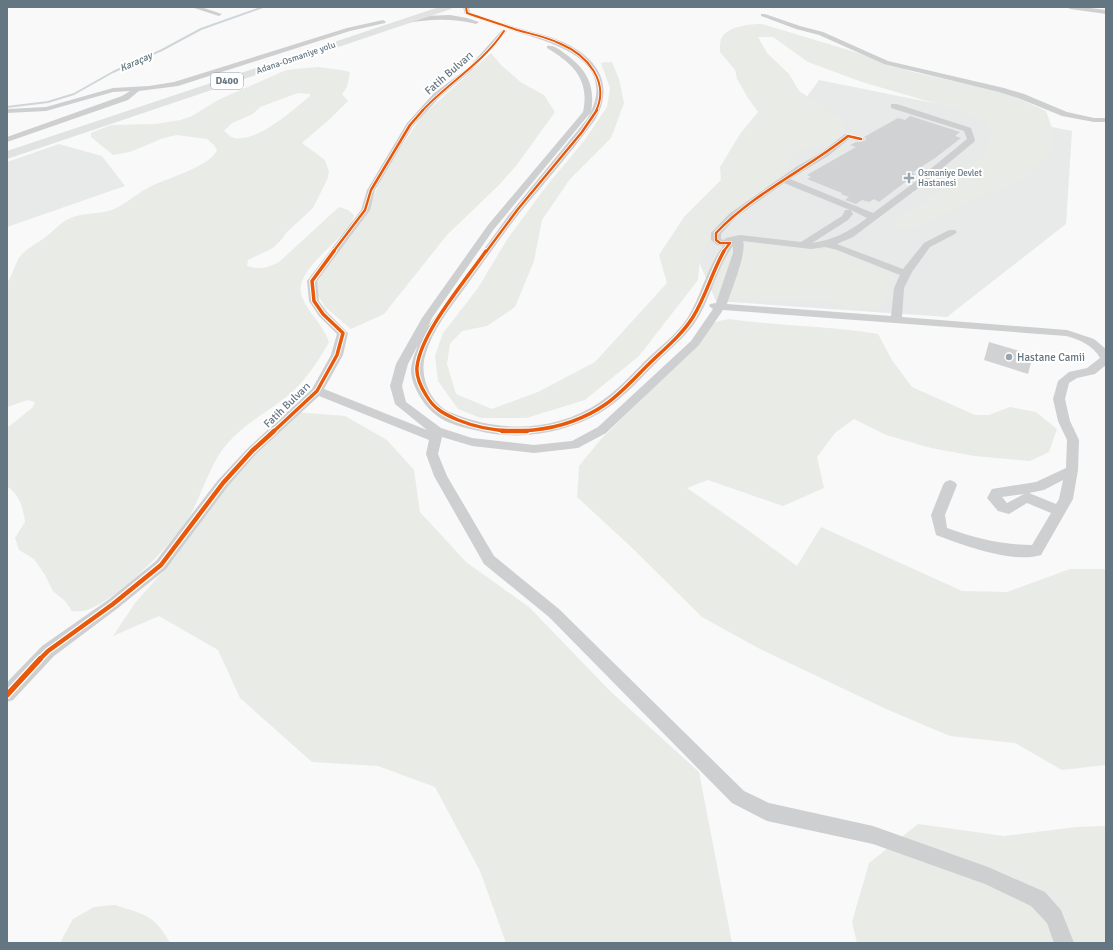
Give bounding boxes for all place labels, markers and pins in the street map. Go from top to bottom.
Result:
place label: Osmaniye Devlet Hastanesi [918,168,982,189]
marker: Osmaniye Devlet Hastanesi [903,172,915,184]
place label: Hastane Camii [1017,351,1085,364]
marker: Hastane Camii [1004,352,1014,362]

